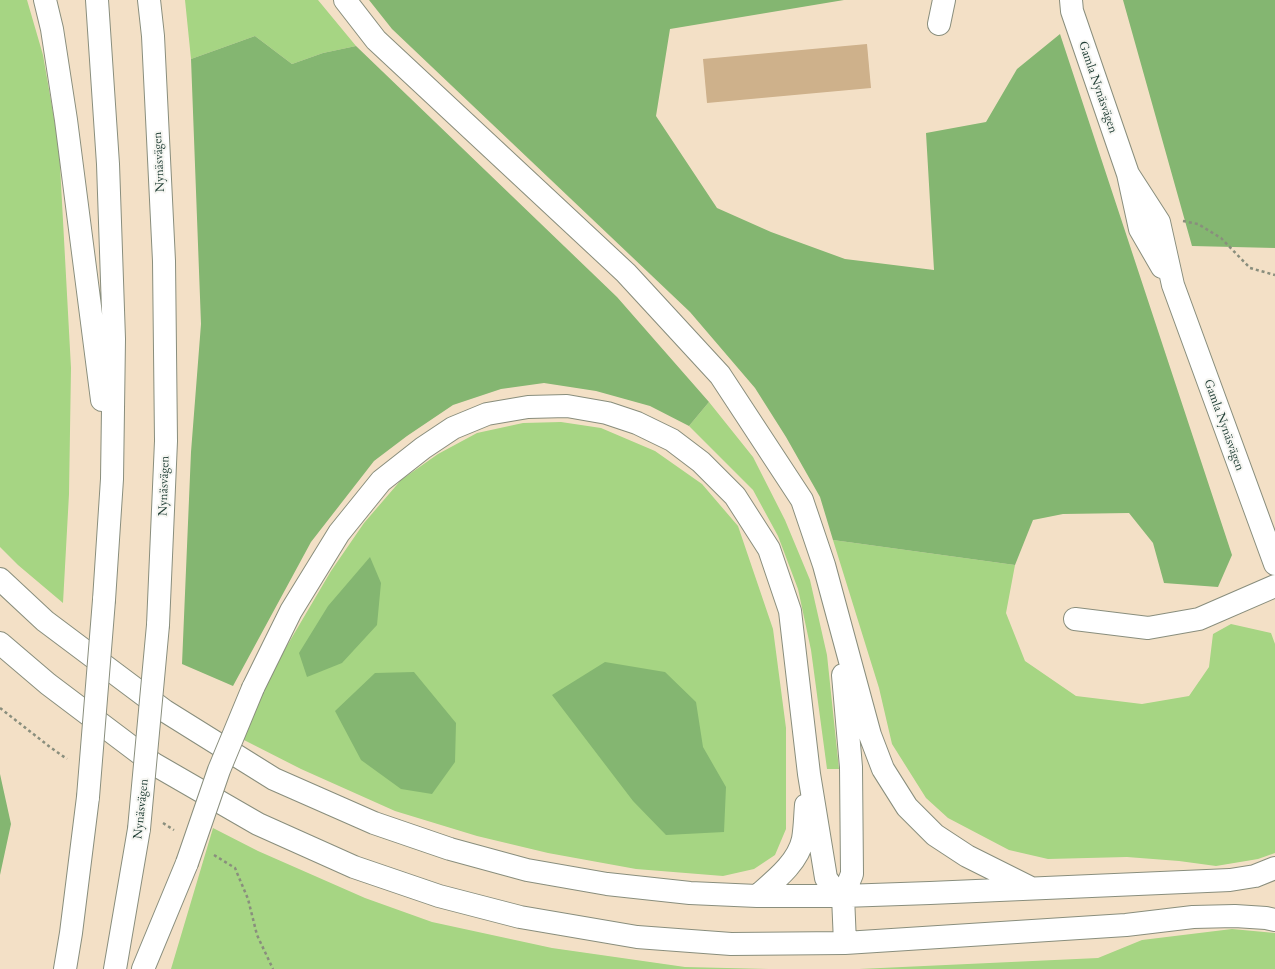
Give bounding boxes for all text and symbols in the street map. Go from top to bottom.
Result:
street label: Gamla Nynäsvägen [1075,39,1121,135]
street label: Nynäsvägen [150,131,168,193]
street label: Gamla Nynäsvägen [1200,377,1248,473]
street label: Nynäsvägen [155,455,173,517]
street label: Nynäsvägen [130,778,152,840]

